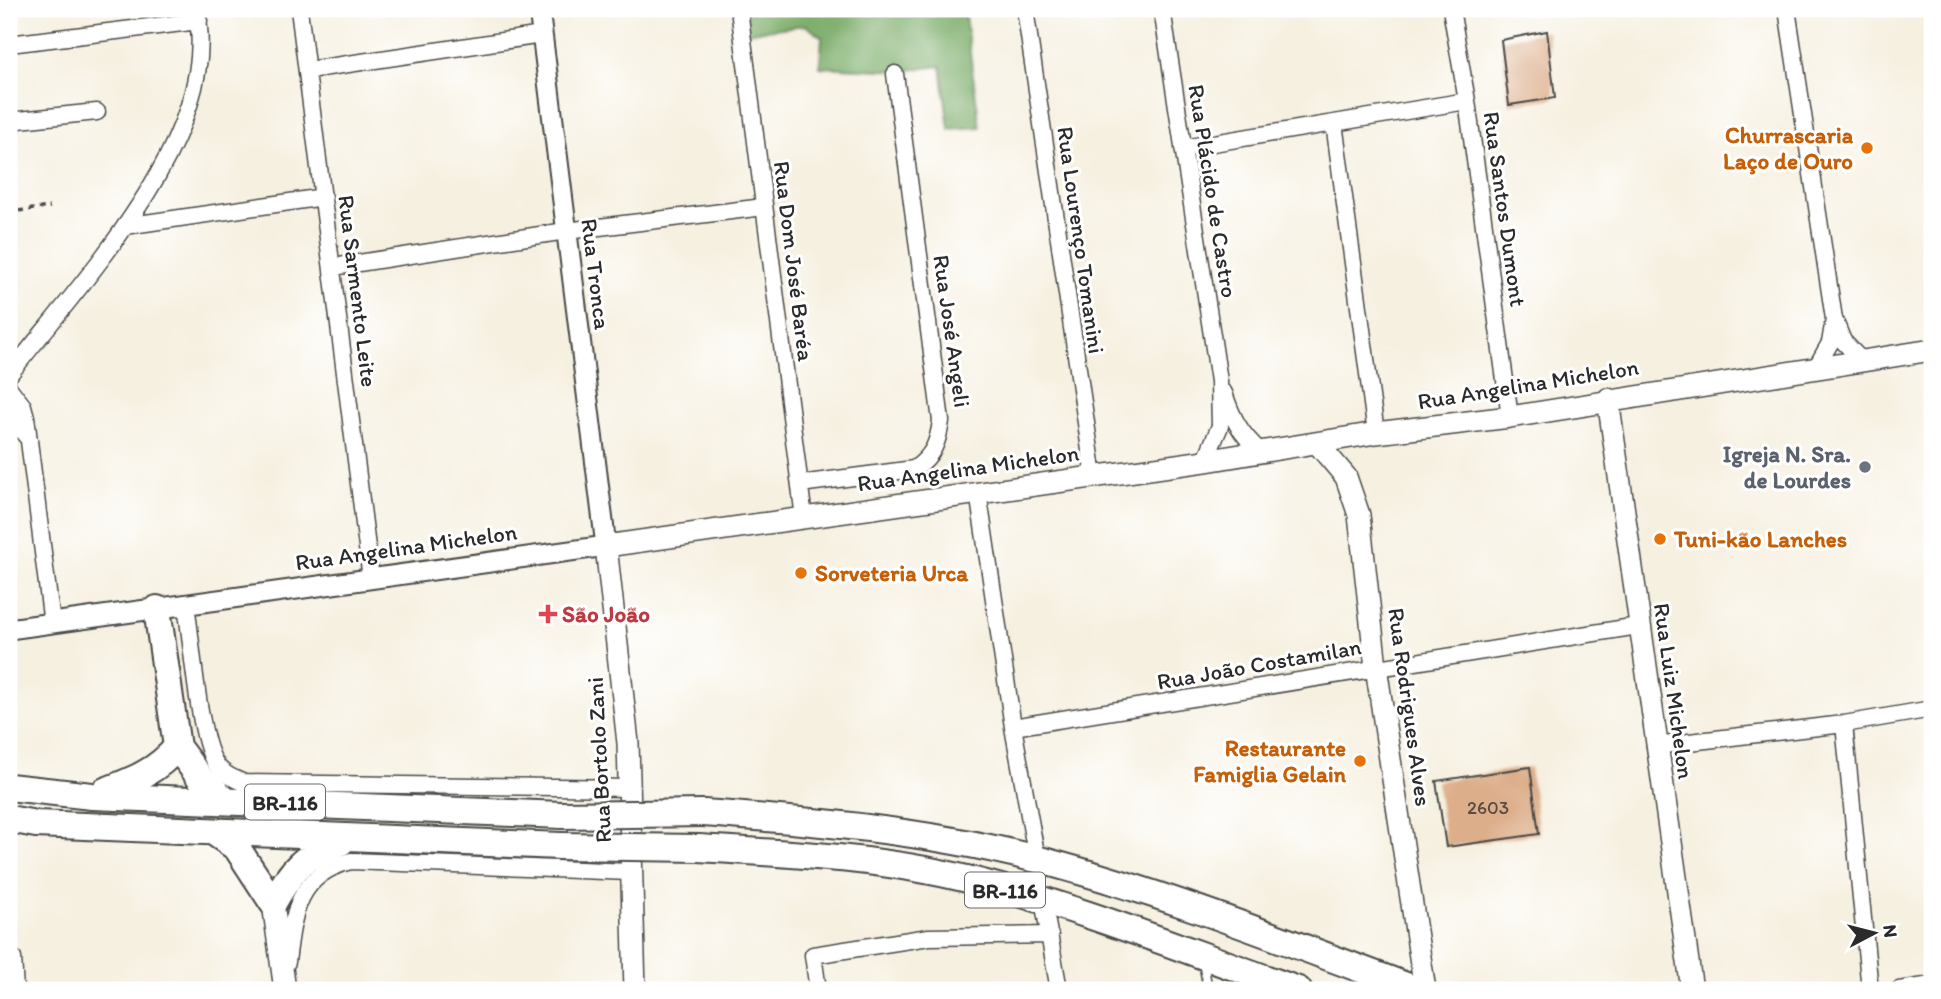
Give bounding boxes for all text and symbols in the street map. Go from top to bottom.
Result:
street label: Rua Plácido de Castro [1182,82,1244,300]
street label: Rua Santos Dumont [1477,110,1533,309]
place label: Churrascaria Laço de Ouro [1723,121,1854,175]
street label: Rua Lourenço Tomanini [1051,125,1111,355]
marker: Churrascaria Laço de Ouro [1859,140,1875,156]
street label: Rua Dom José Baréa [768,159,820,363]
street label: Rua Sarmento Leite [332,193,384,389]
street label: Rua Tronca [575,217,617,331]
street label: Rua José Angeli [927,253,977,409]
street label: Rua Angelina Michelon [1415,353,1641,415]
street label: Rua Angelina Michelon [855,439,1081,497]
place label: Igreja N. Sra. de Lourdes [1723,440,1851,494]
marker: Igreja N. Sra. de Lourdes [1857,459,1873,475]
street label: Rua Angelina Michelon [293,518,519,576]
place label: Tuni-kão Lanches [1673,525,1847,553]
marker: Tuni-kão Lanches [1652,531,1668,547]
place label: Sorveteria Urca [815,559,969,587]
marker: Sorveteria Urca [793,565,809,581]
place label: São João [562,600,650,628]
street label: Rua Luiz Michelon [1648,601,1700,781]
marker: São João [540,606,556,622]
street label: Rua Rodrigues Alves [1382,606,1438,808]
street label: Rua João Costamilan [1155,632,1363,696]
street label: Rua Bortolo Zani [581,676,617,844]
place label: Restaurante Famiglia Gelain [1193,734,1347,788]
marker: Restaurante Famiglia Gelain [1352,753,1368,769]
road number: BR-116 [245,784,325,820]
house number: 2603 [1467,796,1509,819]
road number: BR-116 [965,872,1045,908]
north arrow [1840,898,1910,968]
text: N [1878,923,1903,939]

